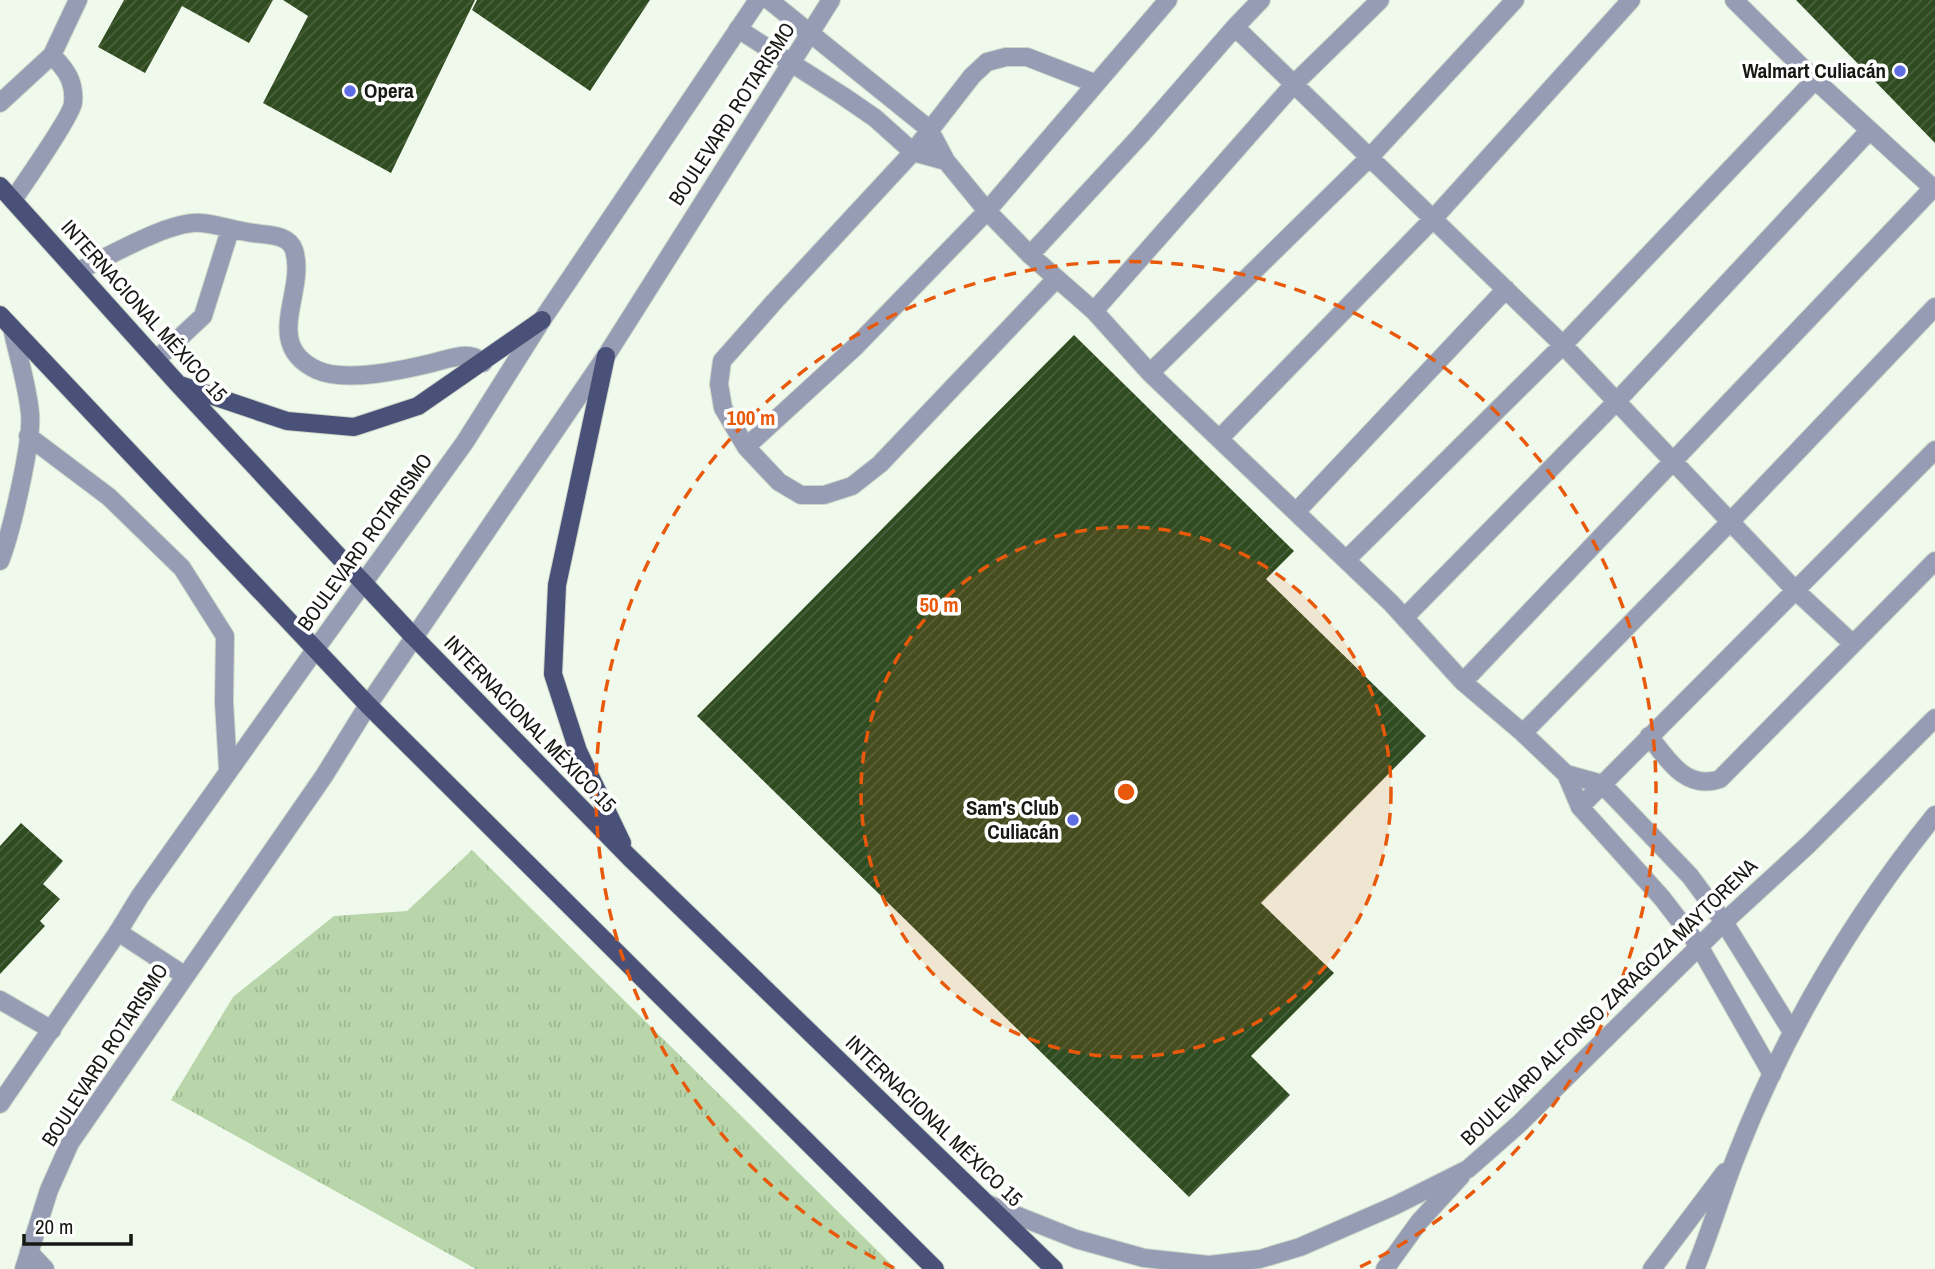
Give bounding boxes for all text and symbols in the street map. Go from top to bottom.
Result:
street label: BOULEVARD ROTARISMO [661,17,802,211]
place label: Walmart Culiacán [1742,56,1886,85]
marker: Walmart Culiacán [1892,63,1908,79]
place label: Opera [364,76,414,105]
marker: Opera [342,83,358,99]
street label: INTERNACIONAL MÉXICO 15 [55,213,234,408]
text: 100 m [727,403,775,432]
street label: BOULEVARD ROTARISMO [290,447,439,636]
text: 50 m [919,590,959,619]
street label: INTERNACIONAL MÉXICO 15 [438,629,623,819]
centre of rings [1114,780,1138,804]
place label: Sam's Club Culiacán [966,793,1059,846]
marker: Sam's Club Culiacán [1065,812,1081,828]
street label: BOULEVARD ALFONSO ZARAGOZA MAYTORENA [1454,851,1764,1152]
street label: BOULEVARD ROTARISMO [34,958,175,1152]
street label: INTERNACIONAL MÉXICO 15 [839,1028,1029,1213]
scale bar [24,1202,131,1246]
text: 20 m [35,1212,73,1241]

